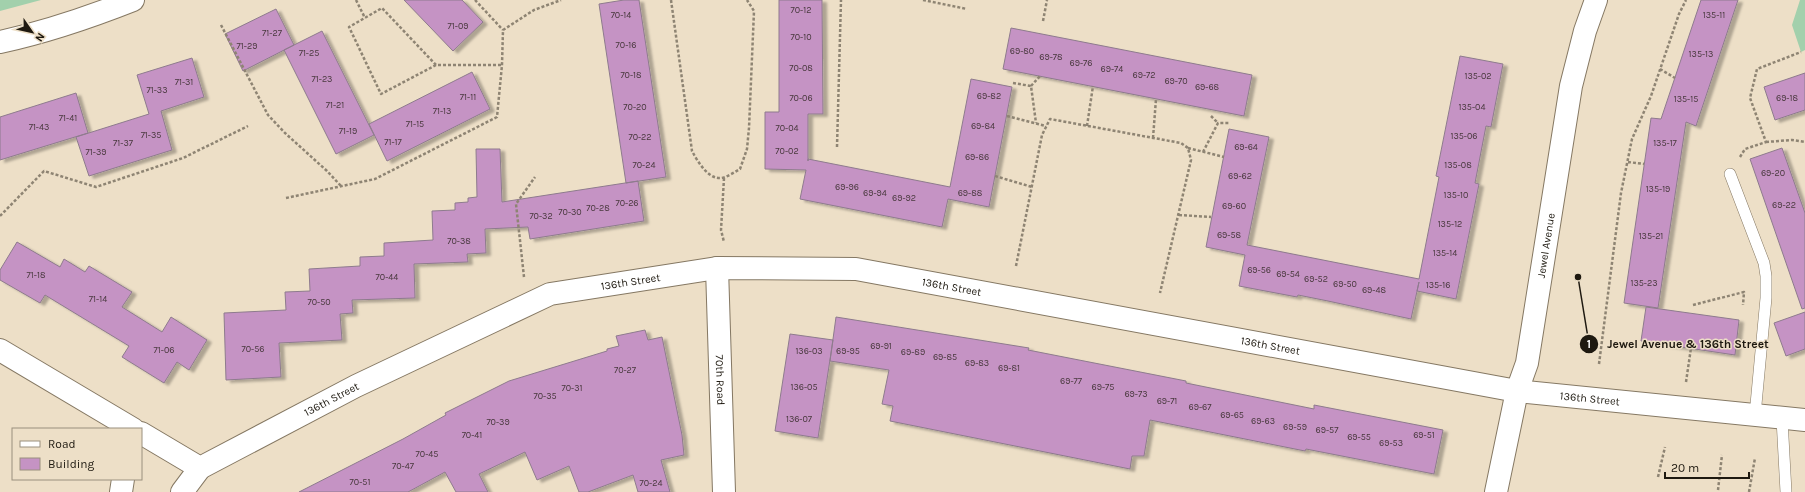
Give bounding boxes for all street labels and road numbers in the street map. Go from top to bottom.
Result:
street label: Jewel Avenue [1535,212,1558,279]
street label: 136th Street [600,271,661,293]
street label: 136th Street [921,275,982,299]
street label: 136th Street [1240,334,1301,358]
street label: 70th Road [713,355,727,405]
street label: 136th Street [302,380,361,419]
street label: 136th Street [1559,389,1620,408]

